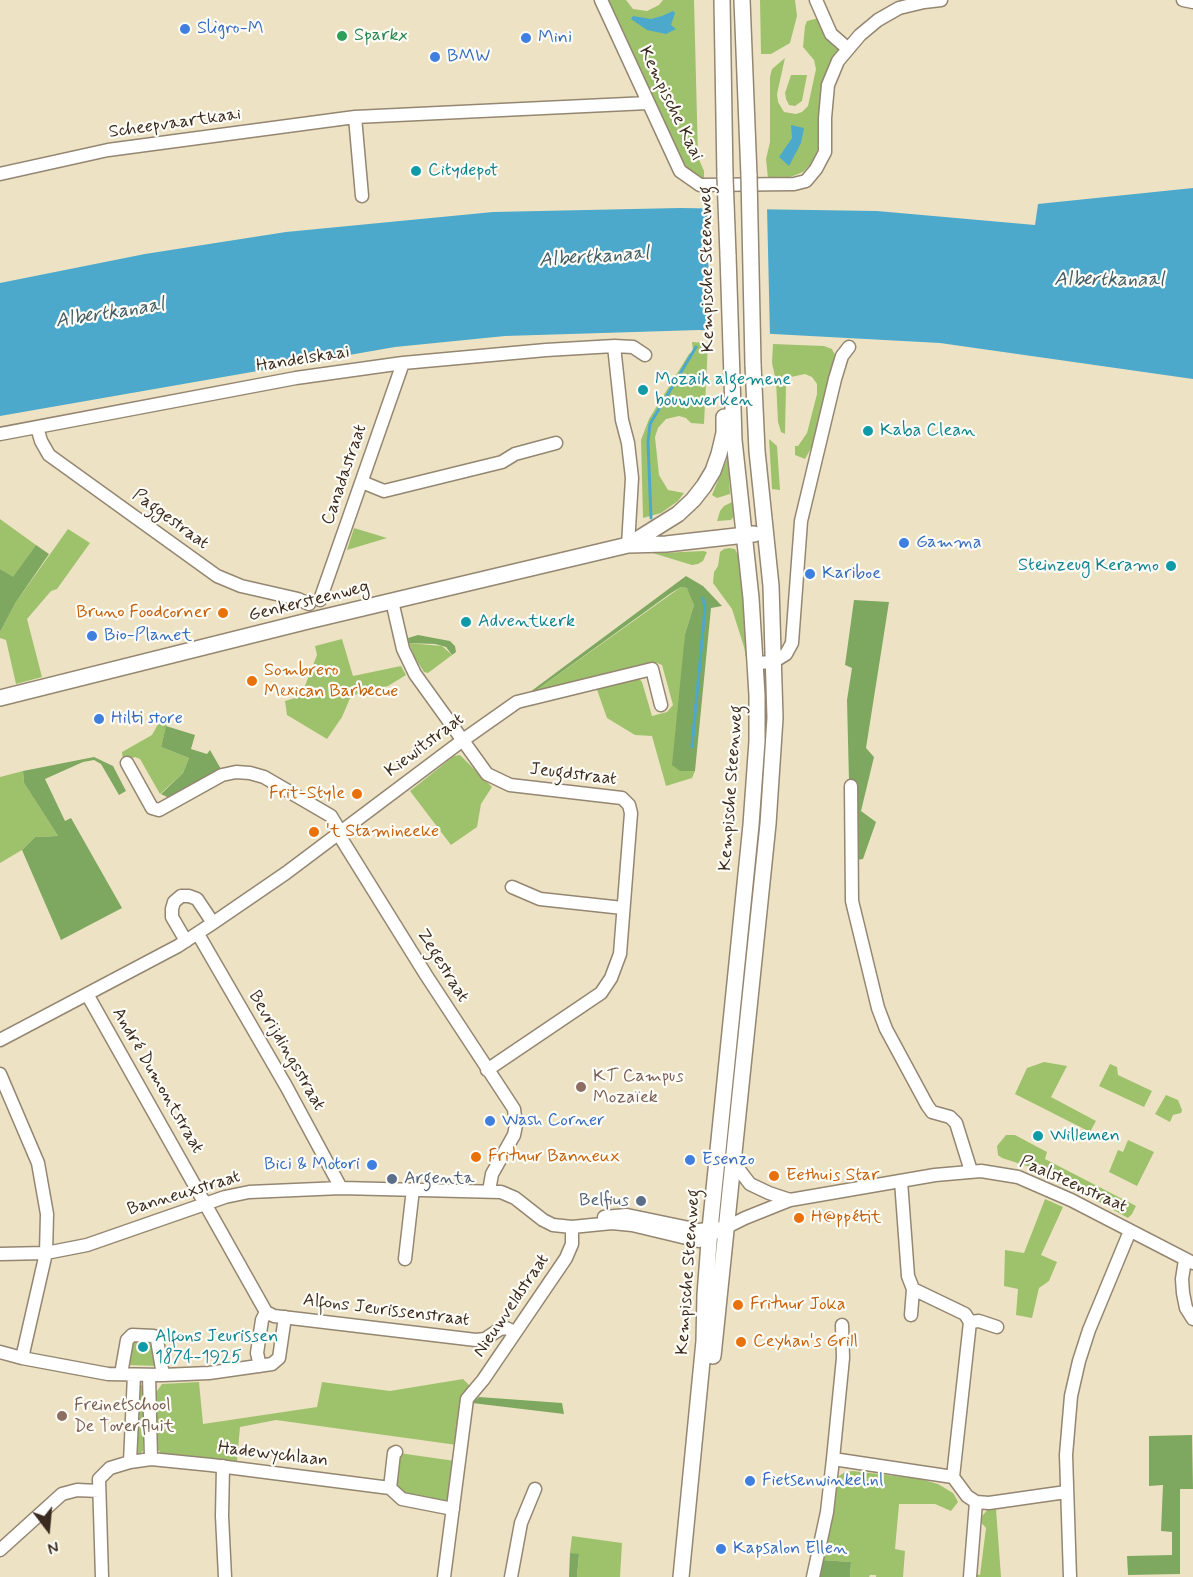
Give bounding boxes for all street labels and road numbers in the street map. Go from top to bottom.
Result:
street label: Kempische Kaai [633,43,707,165]
street label: Scheepvaartkaai [107,104,243,144]
street label: Kempische Steenweg [696,186,720,352]
street label: Handelskaai [255,342,351,378]
street label: Canadastraat [318,422,372,528]
street label: Paggestraat [128,485,212,555]
street label: Genkersteenweg [246,577,372,627]
street label: Kempische Steenweg [715,704,749,872]
street label: Kiewitstraat [381,709,469,783]
street label: Jeugdstraat [528,759,618,791]
street label: Zegestraat [411,925,473,1007]
street label: Bevrijdingsstraat [243,987,329,1115]
street label: André Dumontstraat [106,1004,208,1158]
street label: Paalsteenstraat [1016,1152,1130,1218]
street label: Banneuxstraat [125,1167,243,1221]
street label: Kempische Steenweg [672,1188,706,1356]
street label: Nieuwveldstraat [469,1250,555,1362]
street label: Alfons Jeurissenstraat [302,1290,470,1332]
street label: Hadewychlaan [217,1438,329,1472]

